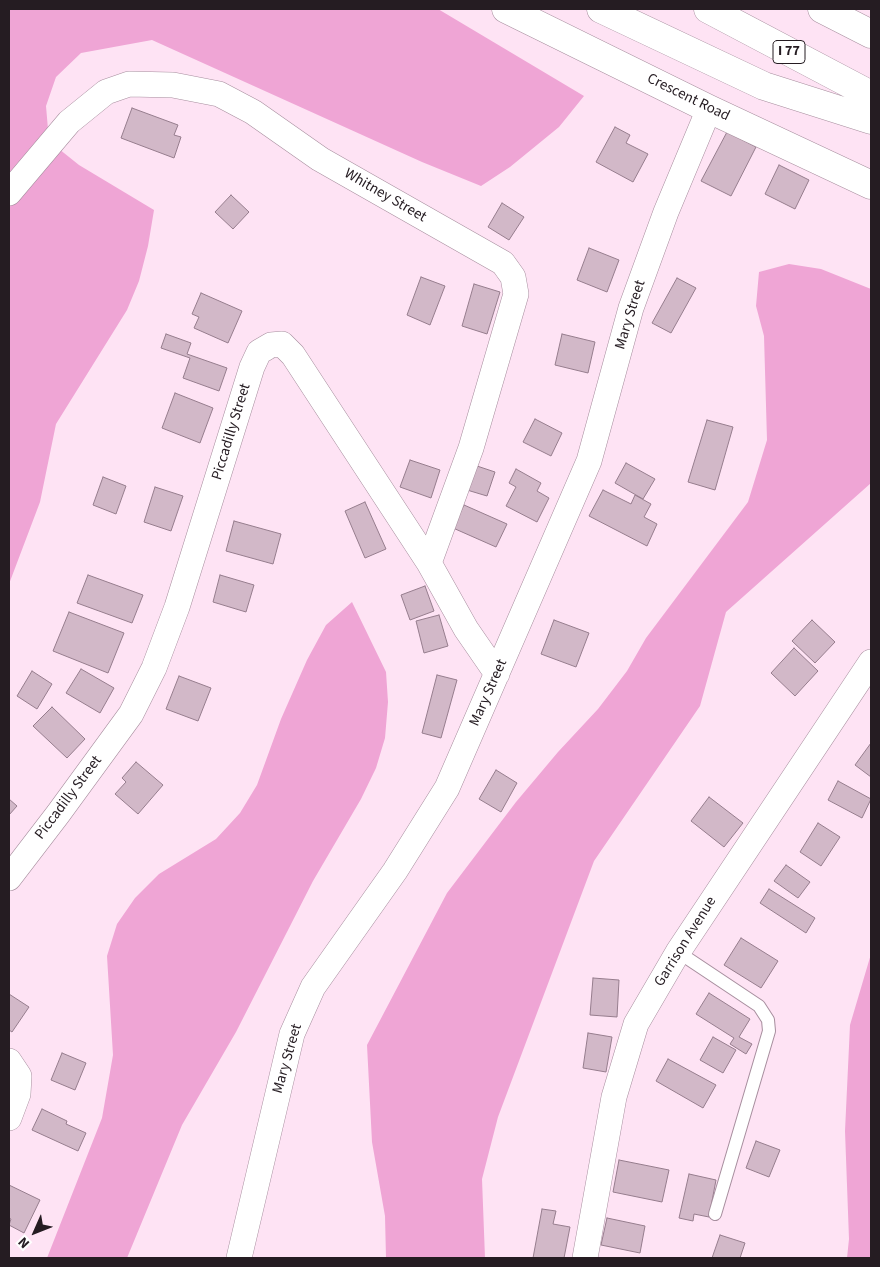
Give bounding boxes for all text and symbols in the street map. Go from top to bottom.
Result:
road number: I 77 [773,41,805,64]
street label: Crescent Road [644,70,732,126]
street label: Whitney Street [341,165,429,227]
street label: Mary Street [612,278,650,352]
street label: Piccadilly Street [209,381,255,483]
street label: Mary Street [466,657,512,729]
street label: Piccadilly Street [32,753,106,843]
street label: Garrison Avenue [651,894,721,990]
street label: Mary Street [269,1022,307,1096]
north arrow [10,1207,60,1257]
text: N [14,1232,35,1253]

